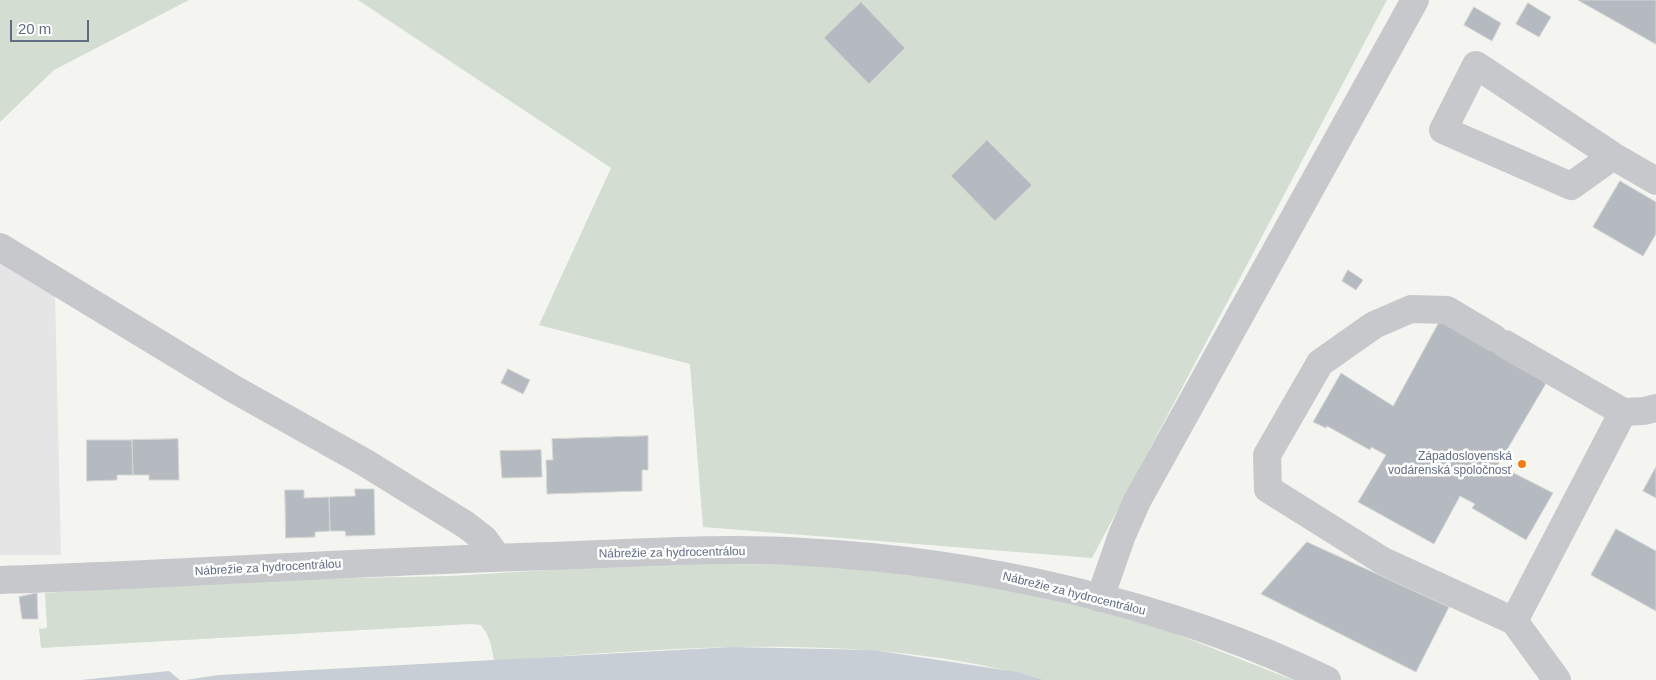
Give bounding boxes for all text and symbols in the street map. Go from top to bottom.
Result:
scale bar [12,10,91,42]
text: 20 m [18,20,51,37]
place label: Západoslovenská vodárenská spoločnosť [1388,450,1512,478]
marker: Západoslovenská vodárenská spoločnosť [1516,458,1528,470]
street label: Nábrežie za hydrocentrálou [599,545,745,561]
street label: Nábrežie za hydrocentrálou [194,557,342,579]
street label: Nábrežie za hydrocentrálou [1001,569,1147,619]

